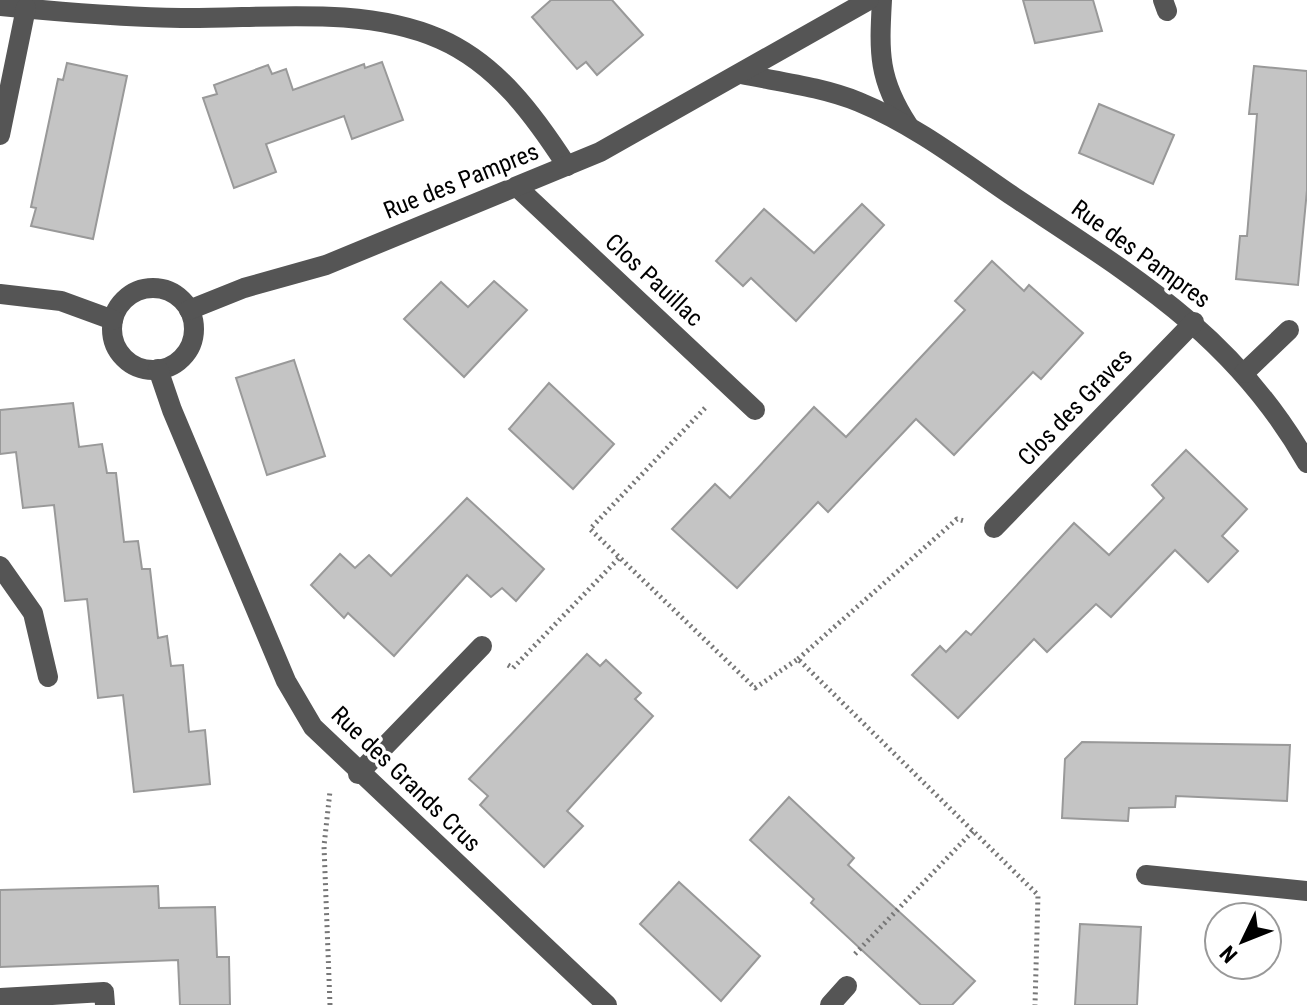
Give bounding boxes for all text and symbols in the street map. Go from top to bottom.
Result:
street label: Rue des Pampres [379,137,543,225]
street label: Rue des Pampres [1066,194,1216,314]
street label: Clos Pauillac [599,228,709,332]
street label: Clos des Graves [1012,343,1138,471]
street label: Rue des Grands Crus [326,701,486,857]
north arrow [1203,901,1283,981]
text: N [1215,941,1242,968]

